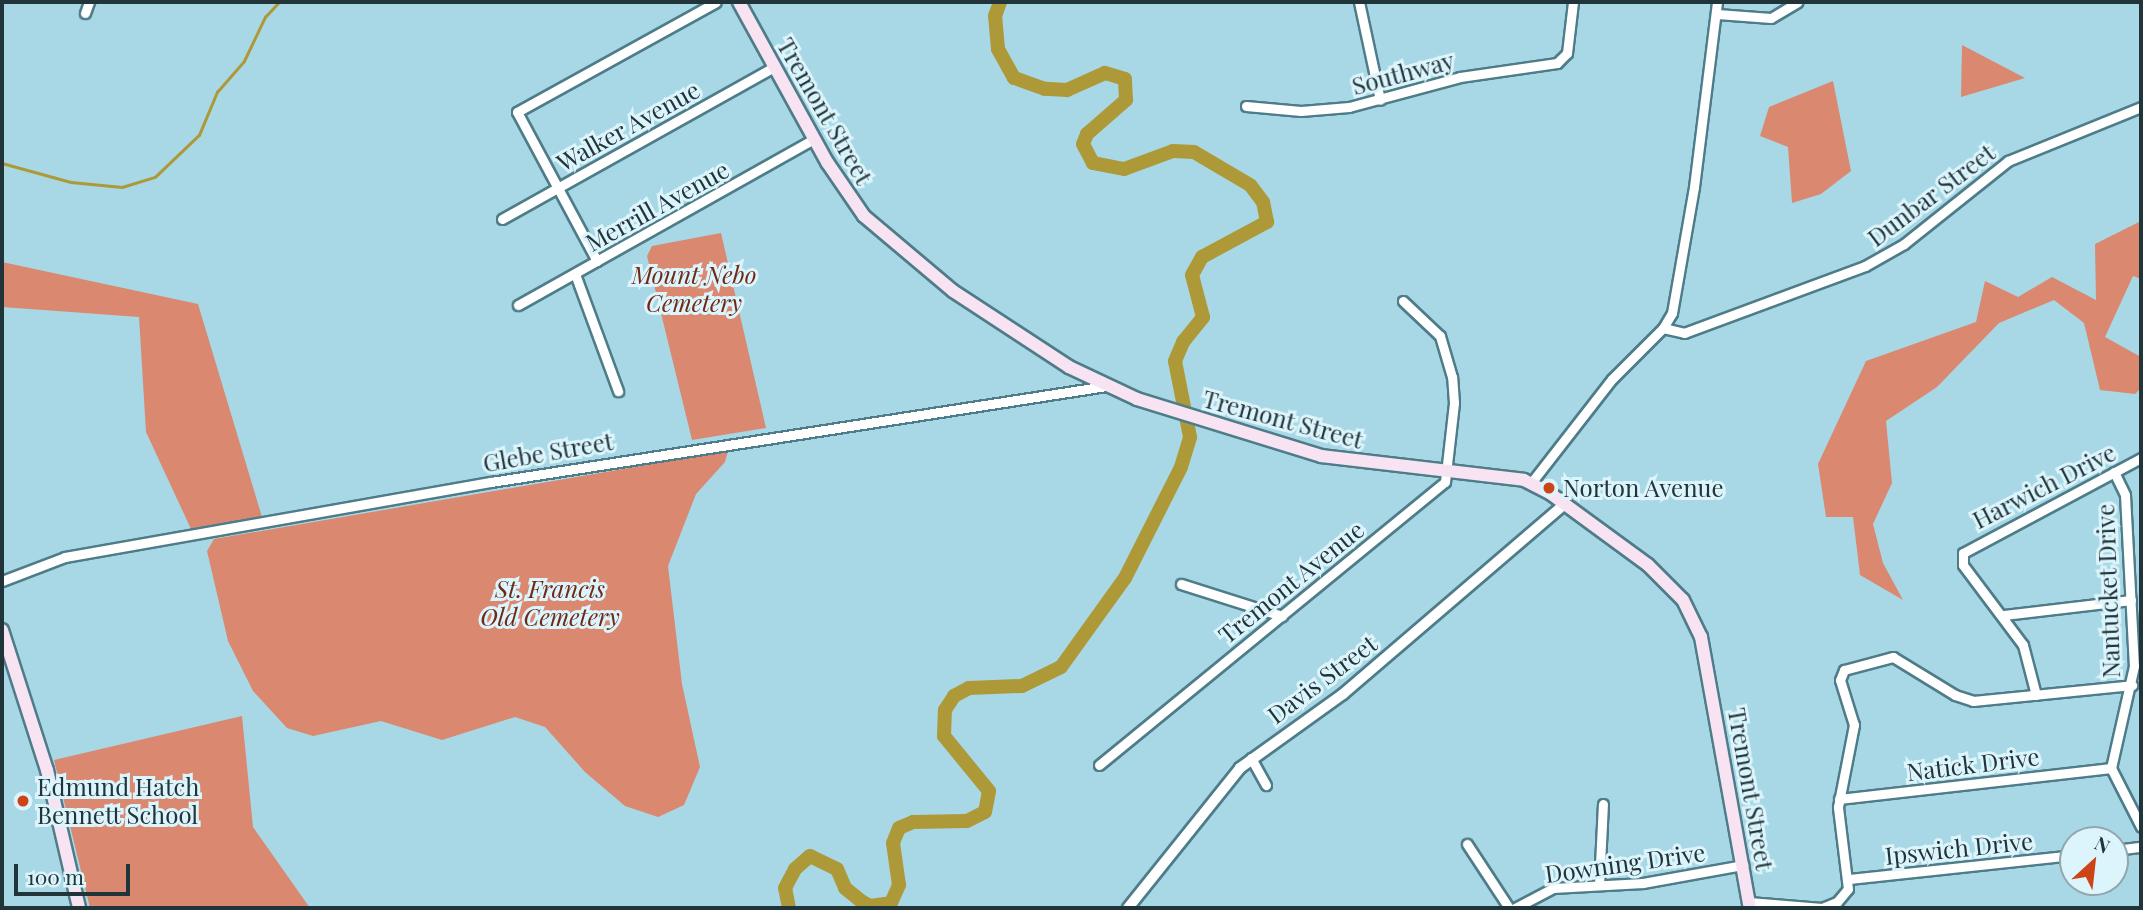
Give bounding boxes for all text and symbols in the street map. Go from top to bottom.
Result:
street label: Tremont Street [771,32,879,190]
street label: Southway [1349,46,1457,100]
street label: Walker Avenue [551,75,705,177]
street label: Dunbar Street [1862,138,2000,252]
street label: Merrill Avenue [580,155,734,257]
park label: Mount Nebo Cemetery [632,261,756,317]
street label: Tremont Street [1200,384,1366,454]
street label: Glebe Street [481,426,615,478]
street label: Harwich Drive [1968,438,2120,534]
place label: Norton Avenue [1563,474,1724,502]
marker: Norton Avenue [1541,480,1557,496]
street label: Nantucket Drive [2091,503,2125,679]
street label: Tremont Avenue [1212,514,1370,650]
park label: St. Francis Old Cemetery [480,575,620,631]
street label: Davis Street [1262,629,1382,729]
street label: Tremont Street [1722,705,1780,873]
street label: Natick Drive [1905,742,2041,786]
place label: Edmund Hatch Bennett School [37,773,199,829]
marker: Edmund Hatch Bennett School [15,793,31,809]
street label: Ipswich Drive [1884,826,2034,870]
north arrow [2059,826,2129,896]
text: N [2091,829,2115,859]
street label: Downing Drive [1543,837,1707,889]
scale bar [18,850,133,894]
text: 100 m [27,862,84,890]

